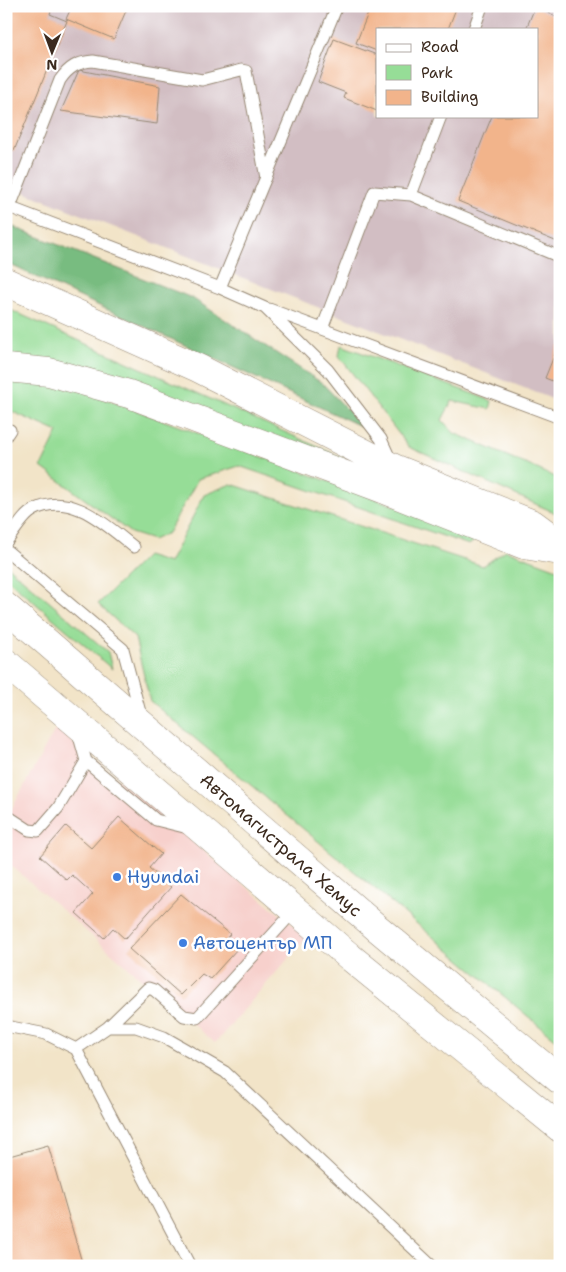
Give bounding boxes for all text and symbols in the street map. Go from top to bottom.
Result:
north arrow [28,28,78,78]
legend [376,28,538,118]
text: Road [421,37,459,57]
text: N [46,56,57,74]
text: Park [421,63,453,83]
text: Building [421,87,478,107]
street label: Автомагистрала Хемус [195,768,367,922]
place label: Hyundai [127,865,199,889]
marker: Hyundai [111,871,123,883]
place label: Автоцентър МП [193,931,332,955]
marker: Автоцентър МП [177,937,189,949]

